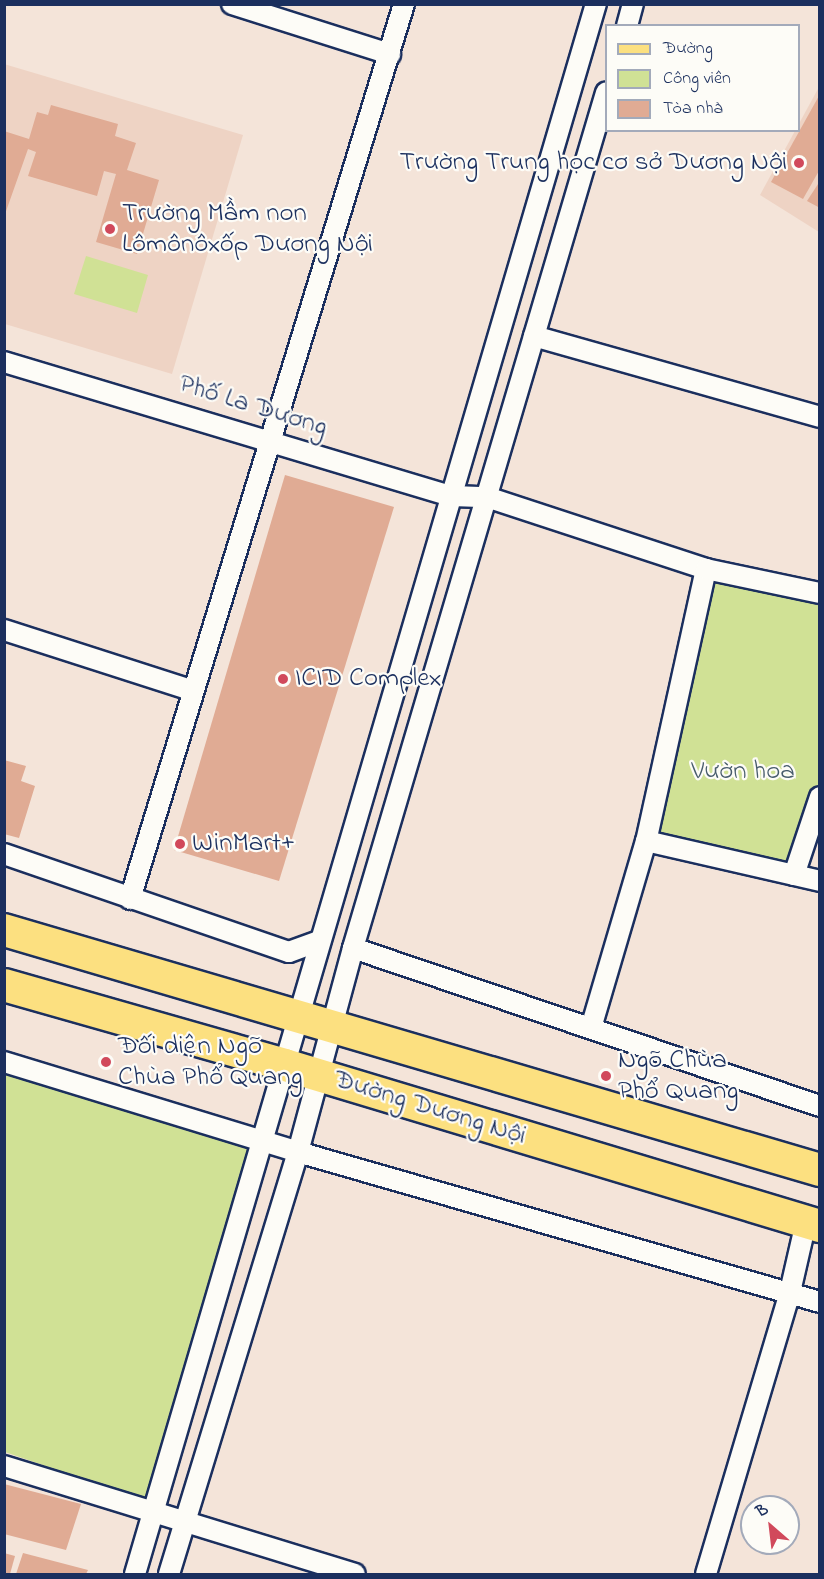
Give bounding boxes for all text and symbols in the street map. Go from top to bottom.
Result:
legend [605,24,800,132]
text: Đường [663,36,713,62]
text: Công viên [663,66,731,92]
text: Tòa nhà [663,96,723,122]
place label: Trường Trung học cơ sở Dương Nội [400,147,787,179]
marker: Trường Trung học cơ sở Dương Nội [792,156,806,170]
place label: Trường Mầm non Lômônôxốp Dương Nội [122,197,373,260]
marker: Trường Mầm non Lômônôxốp Dương Nội [103,222,117,236]
street label: Phố La Dương [175,368,331,444]
place label: ICID Complex [295,663,442,695]
marker: ICID Complex [276,672,290,686]
park label: Vườn hoa [691,756,795,788]
place label: WinMart+ [192,828,295,860]
marker: WinMart+ [173,837,187,851]
place label: Đối diện Ngõ Chùa Phổ Quang [118,1030,303,1093]
place label: Ngõ Chùa Phổ Quang [618,1044,738,1107]
marker: Đối diện Ngõ Chùa Phổ Quang [99,1055,113,1069]
street label: Đường Dương Nội [330,1063,530,1153]
marker: Ngõ Chùa Phổ Quang [599,1069,613,1083]
north arrow [740,1495,800,1555]
text: B [752,1498,773,1524]

